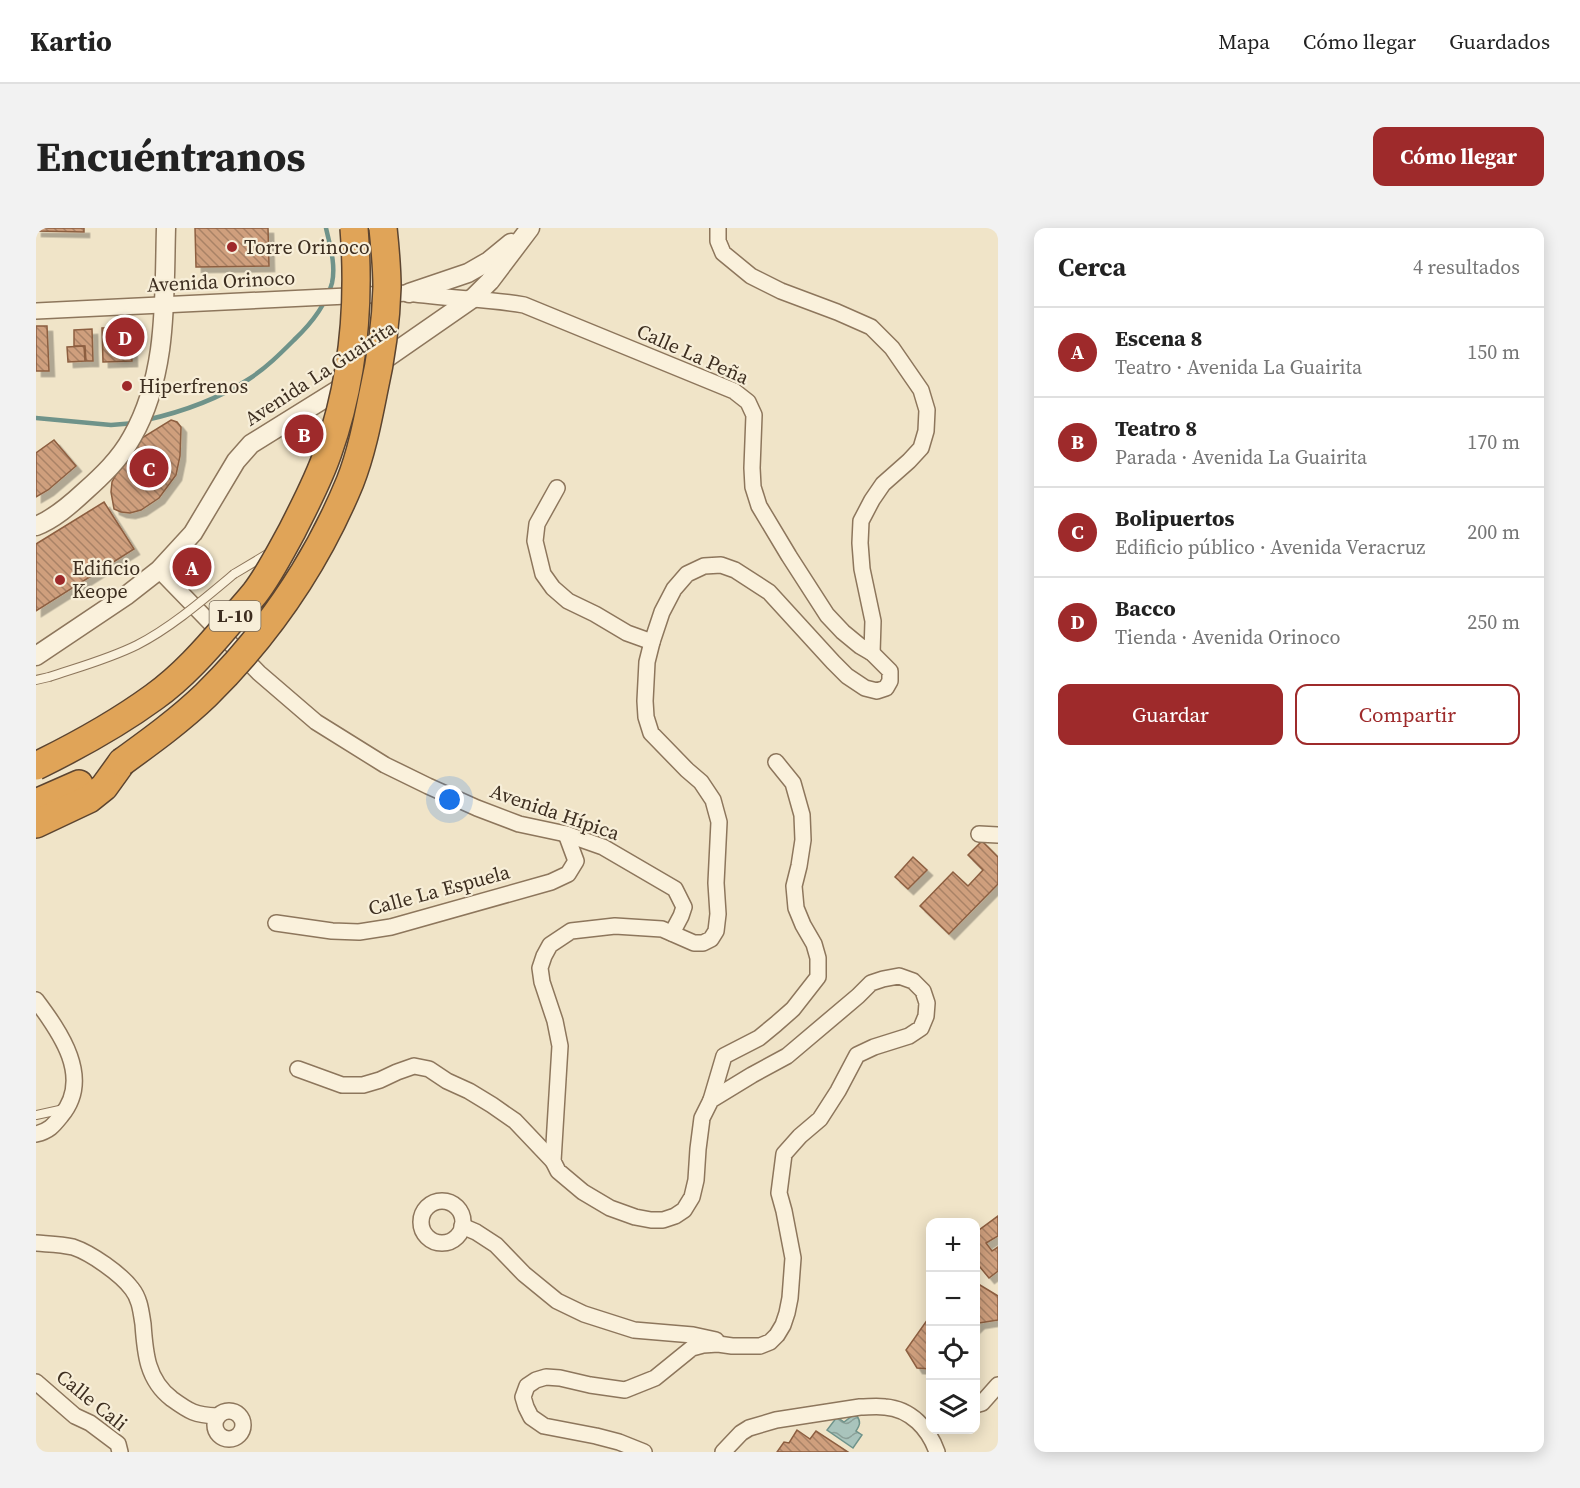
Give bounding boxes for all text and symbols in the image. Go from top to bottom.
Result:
text: Kartio [30,22,112,60]
text: Mapa [1218,27,1270,56]
text: Cómo llegar [1303,27,1416,56]
text: Guardados [1449,27,1550,56]
text: Encuéntranos [36,127,306,185]
button: Cómo llegar [1373,127,1544,186]
place label: Torre Orinoco [244,233,370,261]
marker: Torre Orinoco [225,240,239,254]
text: Cerca [1058,249,1126,285]
text: 4 resultados [1413,253,1520,281]
street label: Avenida Orinoco [146,263,296,299]
street label: Avenida La Guairita [239,313,402,432]
pin: D [106,314,145,360]
street label: Calle La Peña [632,317,754,392]
text: Escena 8 [1115,323,1202,353]
text: A [1071,338,1084,366]
text: 150 m [1467,338,1520,366]
text: Teatro · Avenida La Guairita [1115,353,1362,381]
place label: Hiperfrenos [139,372,248,400]
marker: Hiperfrenos [120,379,134,393]
pin: B [284,412,324,456]
text: Teatro 8 [1115,413,1197,443]
text: B [1071,428,1084,456]
text: 170 m [1467,428,1520,456]
text: Parada · Avenida La Guairita [1115,443,1367,471]
pin: C [130,446,168,490]
text: Bolipuertos [1115,503,1235,533]
text: C [1071,518,1084,546]
text: 200 m [1467,518,1520,546]
text: Edificio público · Avenida Veracruz [1115,533,1425,561]
pin: A [172,544,212,590]
place label: Edificio Keope [72,554,140,605]
marker: Edificio Keope [53,573,67,587]
text: Bacco [1115,593,1176,623]
road number: L-10 [210,601,260,631]
text: D [1070,608,1085,636]
text: 250 m [1467,608,1520,636]
text: Tienda · Avenida Orinoco [1115,623,1340,651]
button: Guardar [1058,684,1283,745]
button: Compartir [1295,684,1520,745]
street label: Avenida Hípica [487,777,624,847]
your location [435,785,464,814]
street label: Calle La Espuela [365,857,514,922]
map controls [926,1218,980,1434]
button: + [926,1218,980,1272]
button: − [926,1272,980,1326]
button: locate [926,1326,980,1380]
street label: Calle Cali [50,1363,134,1437]
button: layers [926,1380,980,1434]

